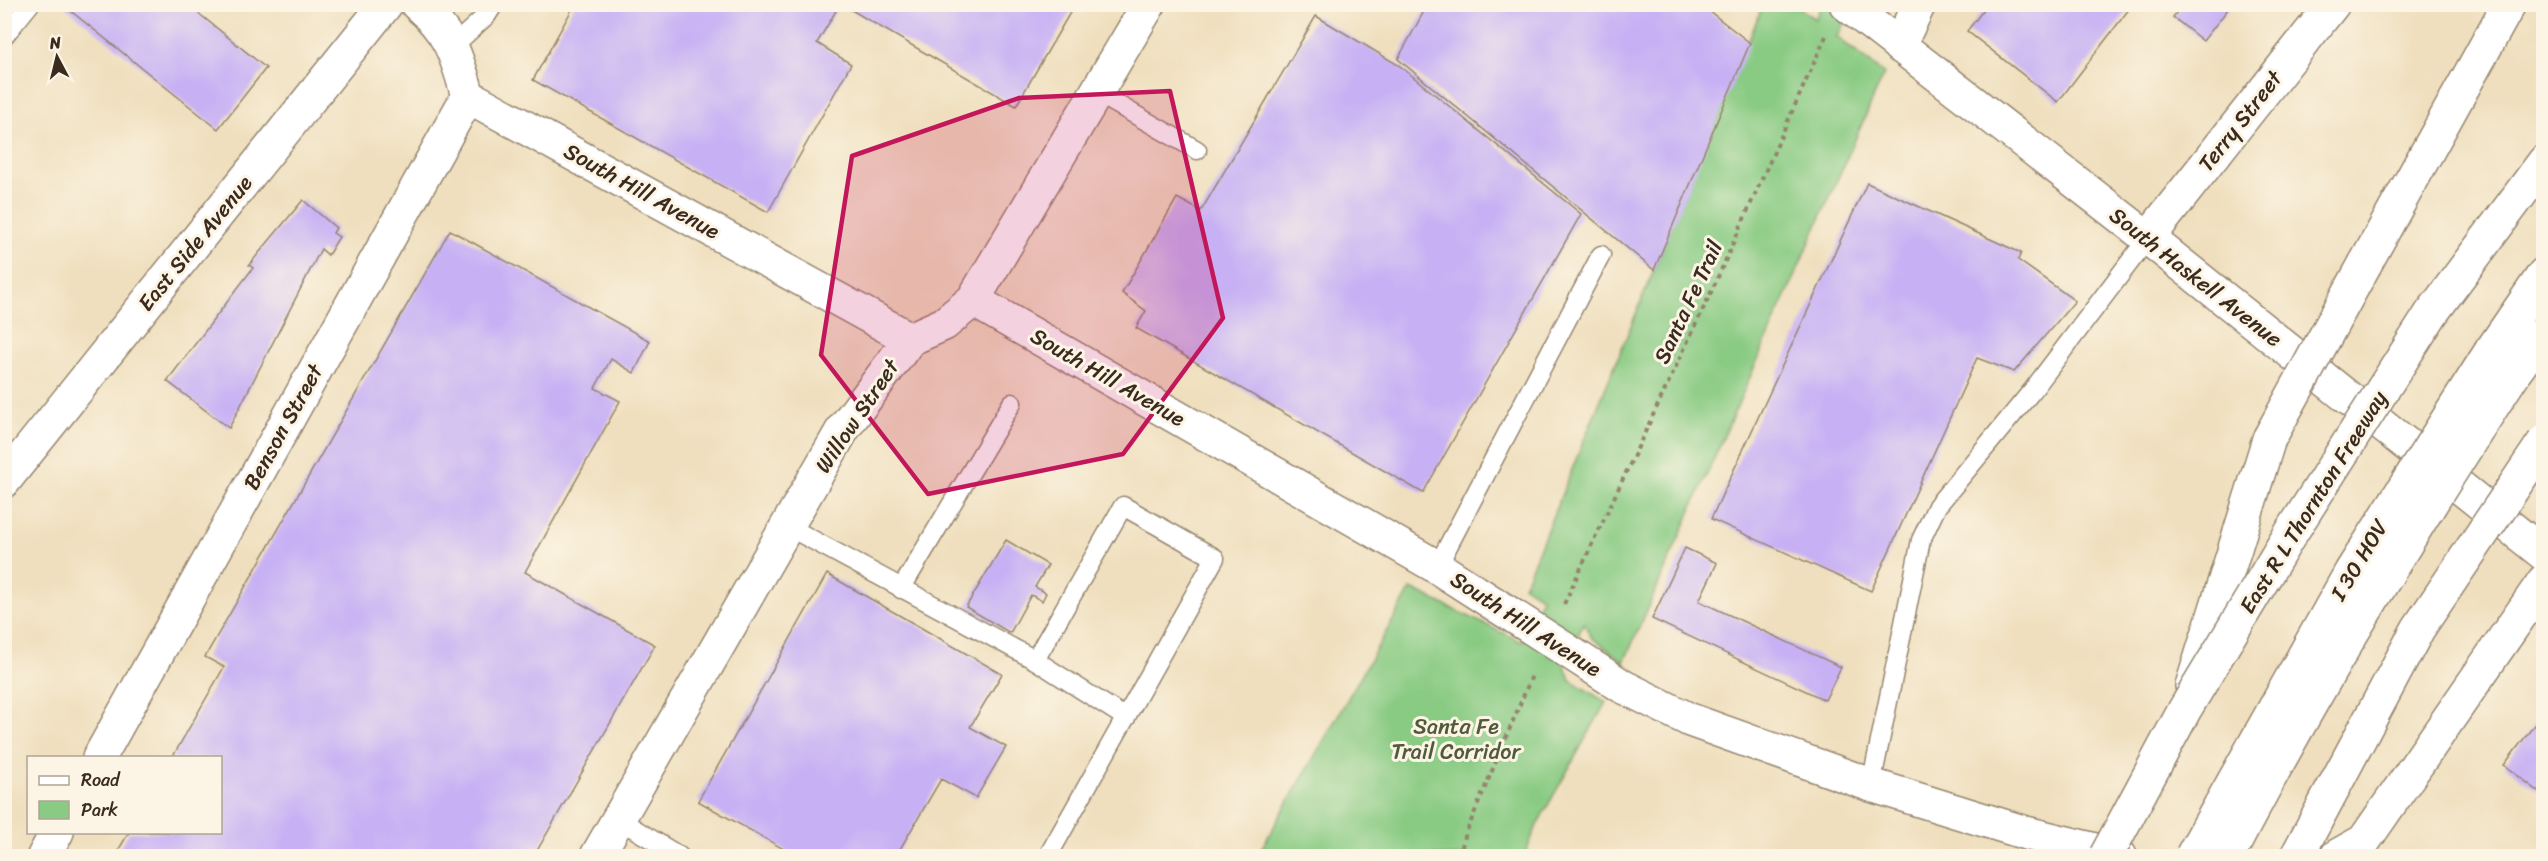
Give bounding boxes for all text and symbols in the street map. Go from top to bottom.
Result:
north arrow [27,27,87,87]
text: N [47,27,63,58]
street label: Terry Street [2188,61,2293,180]
street label: South Hill Avenue [557,132,728,250]
street label: East Side Avenue [127,166,263,320]
street label: South Haskell Avenue [2101,197,2291,357]
street label: Santa Fe Trail [1642,233,1734,370]
street label: South Hill Avenue [1023,317,1193,438]
street label: Willow Street [804,350,910,481]
street label: Benson Street [232,356,334,497]
street label: East R L Thornton Freeway [2228,382,2398,621]
street label: I 30 HOV [2319,511,2399,609]
street label: South Hill Avenue [1442,560,1610,688]
park label: Santa Fe Trail Corridor [1392,707,1521,771]
legend [27,756,222,834]
text: Road [81,764,121,796]
text: Park [81,794,118,826]

